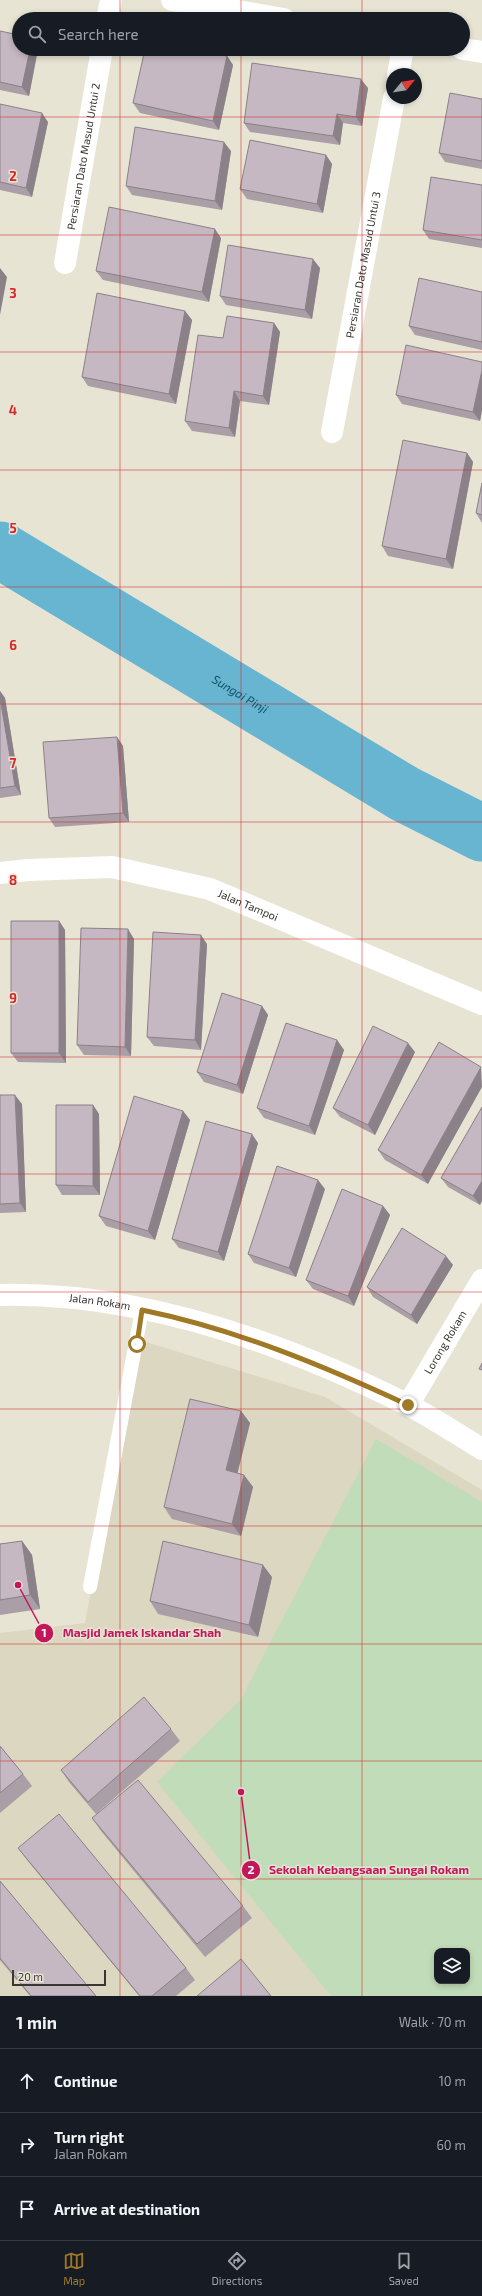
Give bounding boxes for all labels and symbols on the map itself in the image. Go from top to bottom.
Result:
north arrow [386,68,422,104]
street label: Persiaran Dato Masud Untui 2 [64,82,102,231]
text: 2 [9,168,17,184]
street label: Persiaran Dato Masud Untui 3 [343,191,382,339]
text: 3 [9,285,17,301]
text: 4 [9,402,17,418]
text: 5 [9,520,17,536]
text: 6 [9,637,17,653]
water label: Sungai Pinji [210,671,271,716]
text: 7 [10,755,17,771]
text: 8 [9,872,17,888]
street label: Jalan Tampoi [216,886,280,923]
text: 9 [9,990,17,1006]
street label: Jalan Rokam [68,1291,132,1312]
street label: Lorong Rokam [421,1308,469,1376]
route start [128,1335,146,1353]
route end [399,1396,417,1414]
callout: Masjid Jamek Iskandar Shah [34,1621,230,1645]
text: 1 [41,1625,47,1639]
text: Masjid Jamek Iskandar Shah [63,1625,221,1640]
callout: Sekolah Kebangsaan Sungai Rokam [241,1858,477,1882]
text: 2 [248,1862,255,1876]
text: Sekolah Kebangsaan Sungai Rokam [269,1862,469,1876]
scale bar [12,1968,106,1987]

